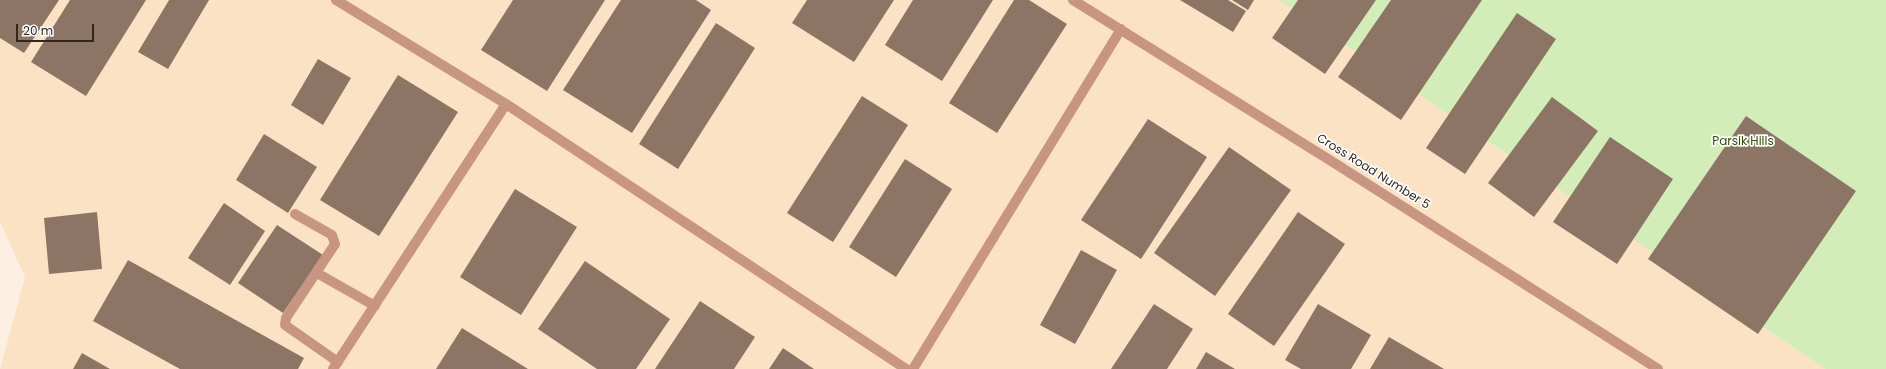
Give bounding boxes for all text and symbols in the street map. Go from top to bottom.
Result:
scale bar [18,16,96,42]
text: 20 m [23,22,53,39]
street label: Cross Road Number 5 [1314,131,1432,213]
park label: Parsik Hills [1712,135,1774,149]

